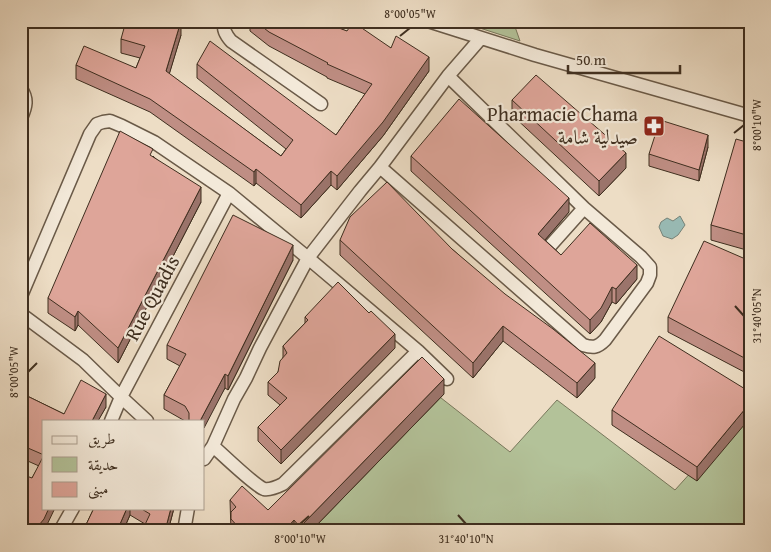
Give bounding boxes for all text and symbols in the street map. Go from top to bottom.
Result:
text: 8°00'05"W [384,5,437,22]
scale bar [568,42,681,74]
text: 50 m [576,49,607,70]
text: 8°00'10"W [748,98,765,151]
place label: Pharmacie Chama صيدلية شامة [487,99,639,151]
pharmacy icon: Pharmacie Chama صيدلية شامة [642,114,666,138]
street label: Rue Quadis [117,250,186,346]
text: 31°40'05"N [748,288,765,344]
text: 8°00'05"W [5,345,22,398]
legend [42,420,205,510]
text: طريق [88,428,115,449]
text: حديقة [88,454,118,475]
text: مبنى [88,478,108,500]
text: 8°00'10"W [274,530,327,547]
text: 31°40'10"N [438,530,494,547]

